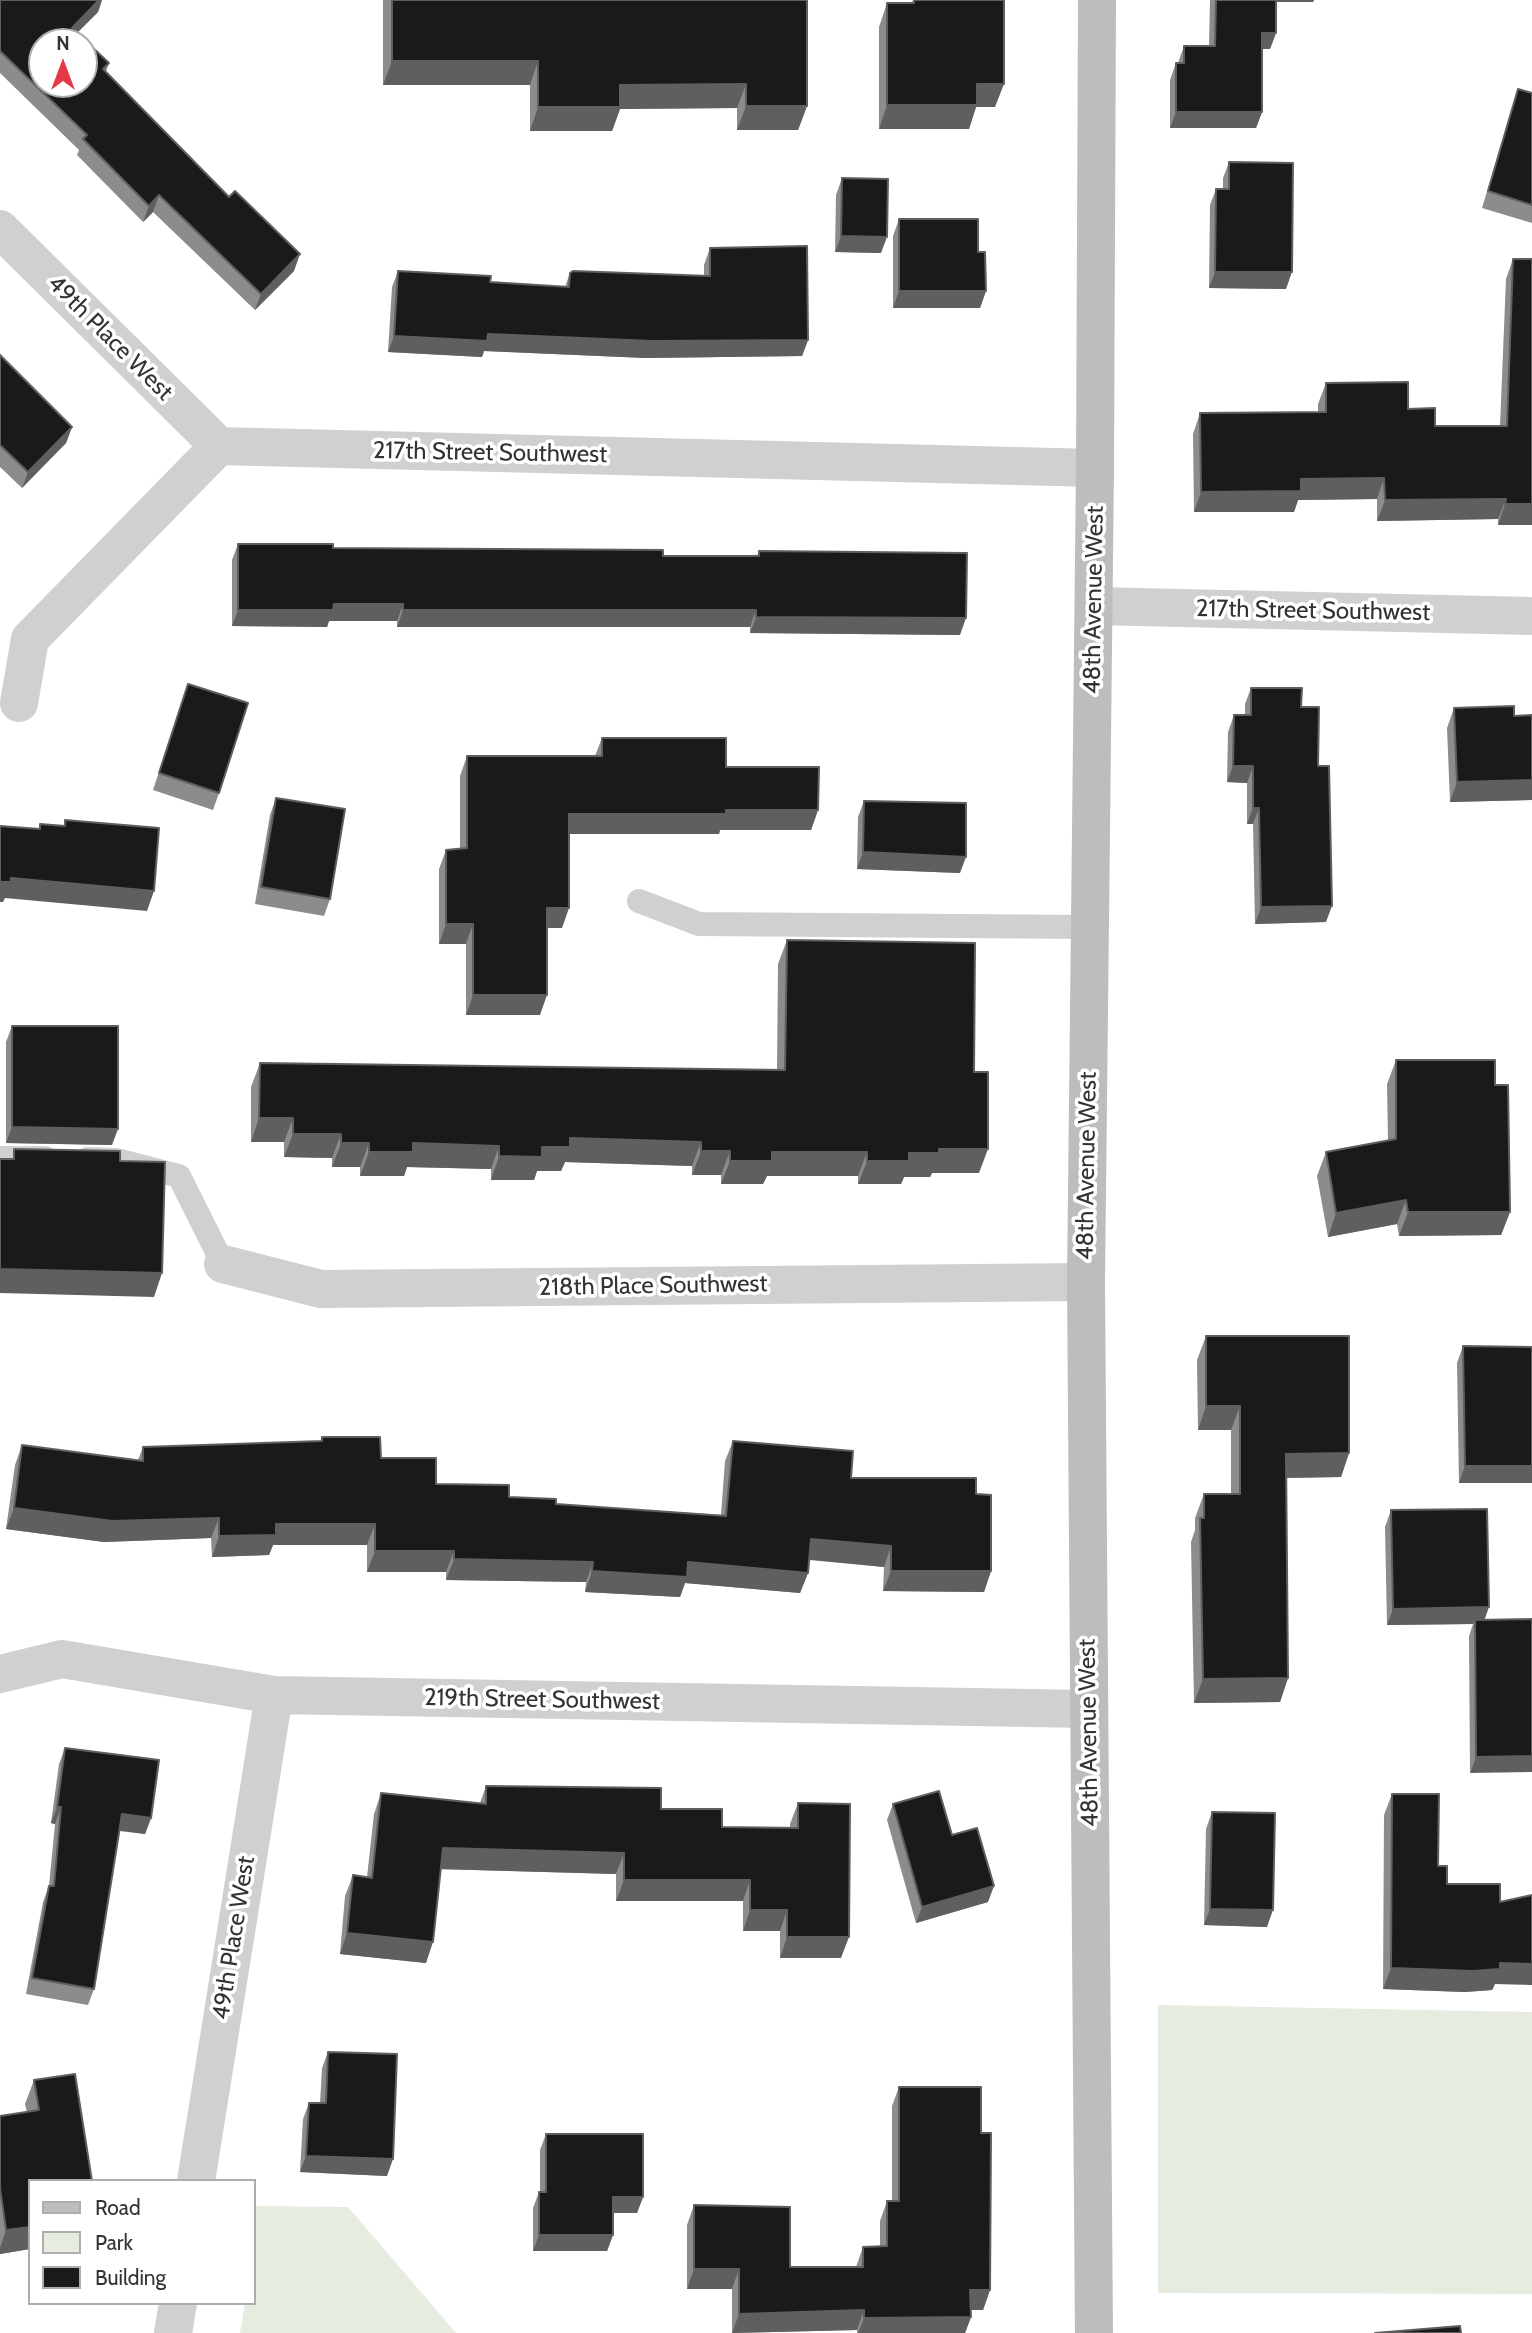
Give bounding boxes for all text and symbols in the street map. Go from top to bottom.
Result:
north arrow [28,28,98,98]
text: N [56,32,70,55]
street label: 49th Place West [41,269,179,407]
street label: 217th Street Southwest [373,437,607,469]
street label: 48th Avenue West [1078,506,1110,694]
street label: 217th Street Southwest [1196,595,1430,627]
street label: 48th Avenue West [1071,1072,1103,1260]
street label: 218th Place Southwest [538,1270,768,1302]
street label: 48th Avenue West [1073,1639,1105,1827]
street label: 219th Street Southwest [424,1684,660,1716]
street label: 49th Place West [207,1854,261,2022]
legend [28,2179,256,2305]
text: Road [95,2195,141,2220]
text: Park [95,2230,133,2255]
text: Building [95,2265,166,2290]

